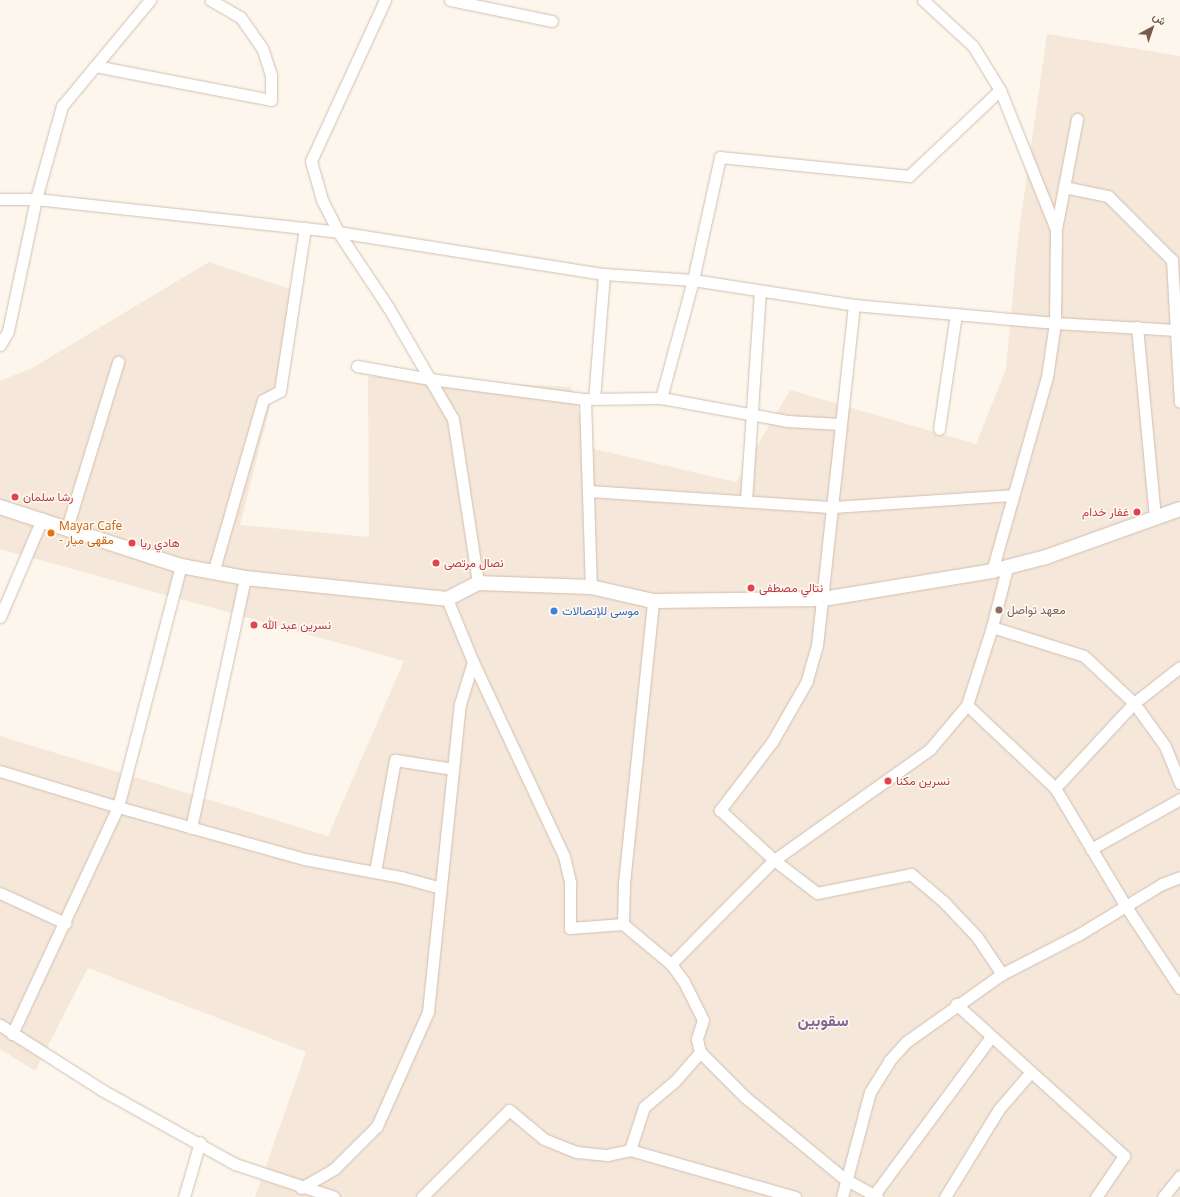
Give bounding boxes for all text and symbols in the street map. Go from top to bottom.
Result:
north arrow [1132,8,1172,48]
text: ش [1150,8,1170,28]
place label: رشا سلمان [23,490,73,504]
marker: رشا سلمان [10,492,20,502]
place label: غفار خدام [1082,505,1129,519]
marker: غفار خدام [1132,507,1142,517]
place label: Mayar Cafe - مقهى ميار [59,519,122,547]
marker: Mayar Cafe - مقهى ميار [46,528,56,538]
place label: هادي ريا [140,536,180,550]
marker: هادي ريا [127,538,137,548]
place label: نصال مرتصى [444,556,504,570]
marker: نصال مرتصى [431,558,441,568]
place label: نتالي مصطفى [759,581,823,595]
marker: نتالي مصطفى [746,583,756,593]
place label: معهد تواصل [1007,603,1066,617]
place label: موسى للإتصالات [562,604,639,618]
marker: معهد تواصل [994,605,1004,615]
marker: موسى للإتصالات [549,606,559,616]
place label: نسرين عبد الله [262,618,331,632]
marker: نسرين عبد الله [249,620,259,630]
place label: نسرين مكنا [896,774,950,788]
marker: نسرين مكنا [883,776,893,786]
district label: سقوبين [798,1010,848,1030]

